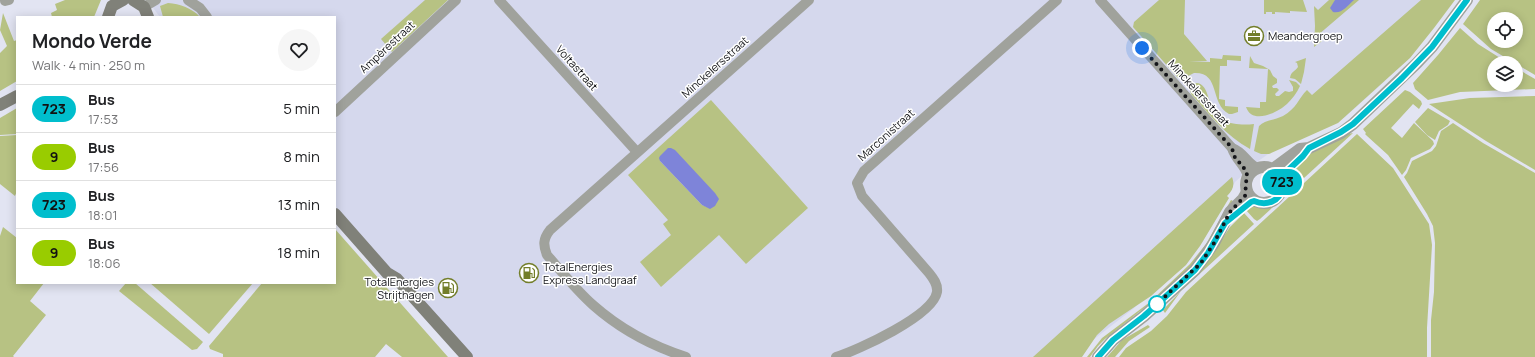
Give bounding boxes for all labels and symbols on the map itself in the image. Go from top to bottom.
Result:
street label: Ampèrestraat [356,17,417,76]
office icon: Meandergroep [1243,25,1265,47]
place label: Meandergroep [1268,28,1343,43]
street label: Minckelersstraat [678,33,751,101]
your location [1132,38,1152,58]
street label: Voltastraat [553,42,602,94]
street label: Minckelersstraat [1165,56,1233,129]
street label: Marconistraat [854,105,917,164]
line badge: 723 [1259,169,1305,195]
place label: TotalEnergies Express Landgraaf [543,259,637,287]
fuel station icon: TotalEnergies Express Landgraaf [518,262,540,284]
place label: TotalEnergies Strijthagen [364,274,434,302]
fuel station icon: TotalEnergies Strijthagen [437,277,459,299]
unlabelled marker [1148,295,1166,313]

